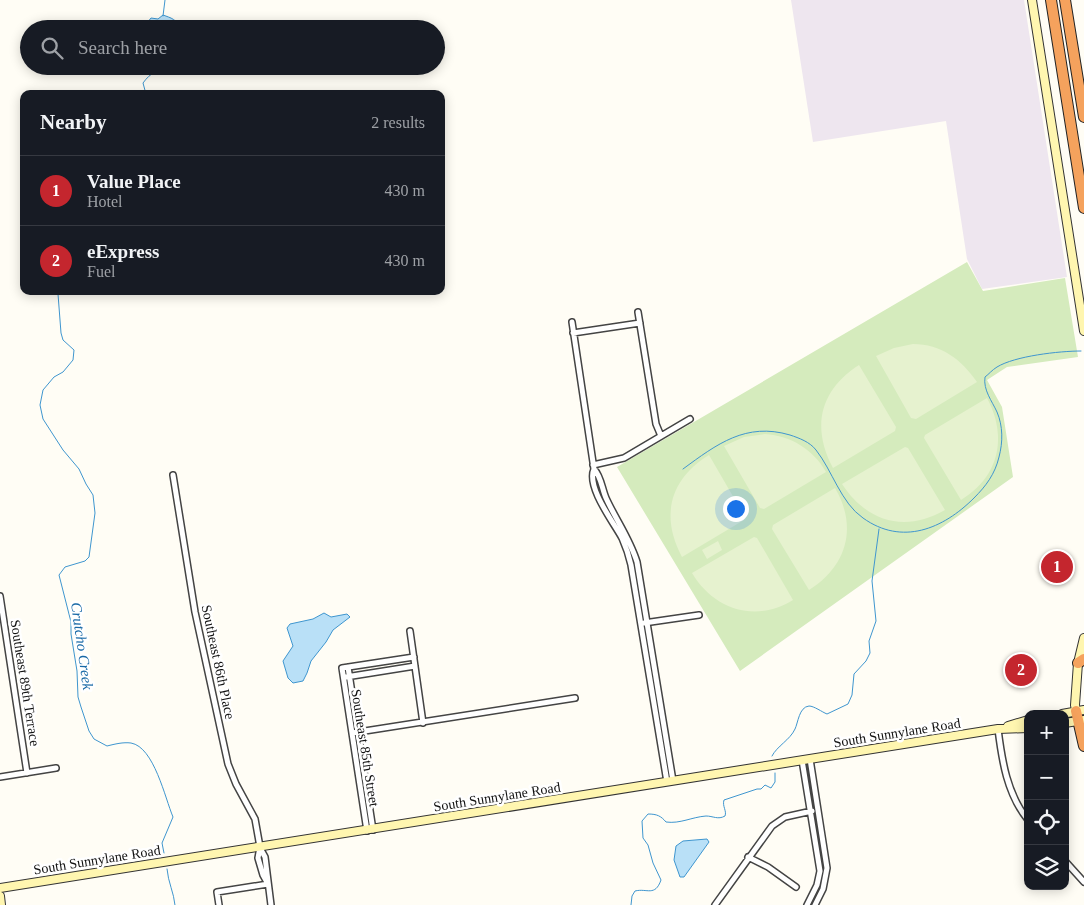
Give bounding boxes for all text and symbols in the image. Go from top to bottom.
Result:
search box [20,20,445,75]
icon: search [38,34,66,62]
text: Search here [78,37,167,58]
text: Nearby [40,110,107,134]
text: 2 results [371,114,425,131]
text: Value Place [87,171,181,192]
text: 1 [52,182,60,199]
text: 430 m [385,182,425,199]
text: Hotel [87,193,123,210]
text: eExpress [87,241,159,262]
text: 2 [52,252,60,269]
text: 430 m [385,252,425,269]
text: Fuel [87,263,115,280]
your location [723,496,749,522]
pin: 1 [1041,548,1073,586]
water label: Crutcho Creek [68,601,96,691]
street label: Southeast 86th Place [199,603,237,721]
street label: Southeast 89th Terrace [8,619,42,747]
pin: 2 [1005,651,1037,689]
street label: Southeast 85th Street [348,688,382,808]
map controls [1024,710,1069,890]
button: + [1024,710,1069,755]
street label: South Sunnylane Road [832,716,962,750]
button: − [1024,755,1069,800]
street label: South Sunnylane Road [432,780,562,814]
button: locate [1024,800,1069,845]
street label: South Sunnylane Road [32,843,162,877]
button: layers [1024,845,1069,890]

